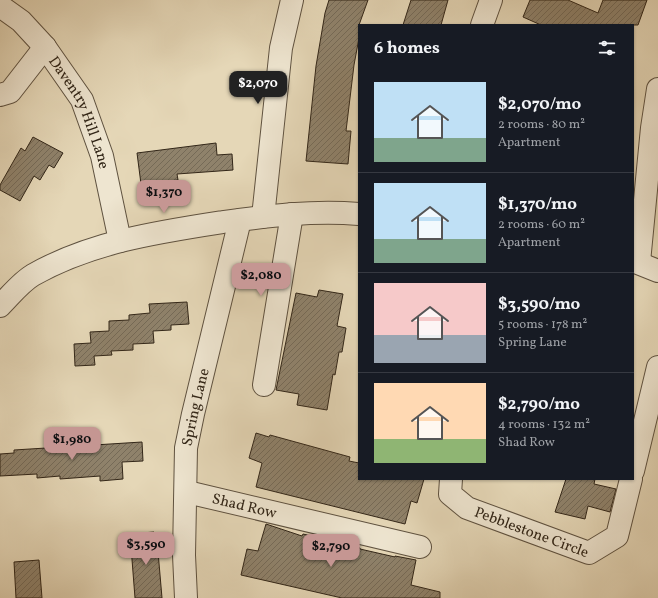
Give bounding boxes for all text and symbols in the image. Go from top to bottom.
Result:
text: 6 homes [374,37,440,60]
icon: filters [596,37,618,59]
street label: Daventry Hill Lane [43,52,113,171]
pin: $2,070 [225,71,291,105]
text: $2,070 [238,75,278,93]
text: $2,070/mo [498,93,581,116]
icon: home [406,98,454,146]
text: 2 rooms · 80 m² [498,116,585,134]
text: Apartment [498,134,561,152]
pin: $1,370 [131,180,197,214]
text: $1,370 [146,184,182,202]
text: $1,370/mo [498,193,577,216]
icon: home [406,199,454,247]
text: 2 rooms · 60 m² [498,216,585,234]
text: Apartment [498,234,561,252]
pin: $2,080 [228,263,294,297]
text: $2,080 [241,267,281,285]
text: $3,590/mo [498,293,580,316]
icon: home [406,299,454,347]
text: 5 rooms · 178 m² [498,316,587,334]
text: Spring Lane [498,334,567,352]
street label: Spring Lane [178,366,216,448]
text: $2,790/mo [498,393,580,416]
icon: home [406,399,454,447]
text: 4 rooms · 132 m² [498,416,590,434]
pin: $1,980 [39,427,105,461]
text: $1,980 [53,431,91,449]
text: Shad Row [498,434,555,452]
street label: Shad Row [210,489,279,525]
street label: Pebblestone Circle [471,503,591,564]
pin: $3,590 [113,532,179,566]
pin: $2,790 [298,534,364,568]
text: $3,590 [127,536,165,554]
text: $2,790 [312,538,350,556]

